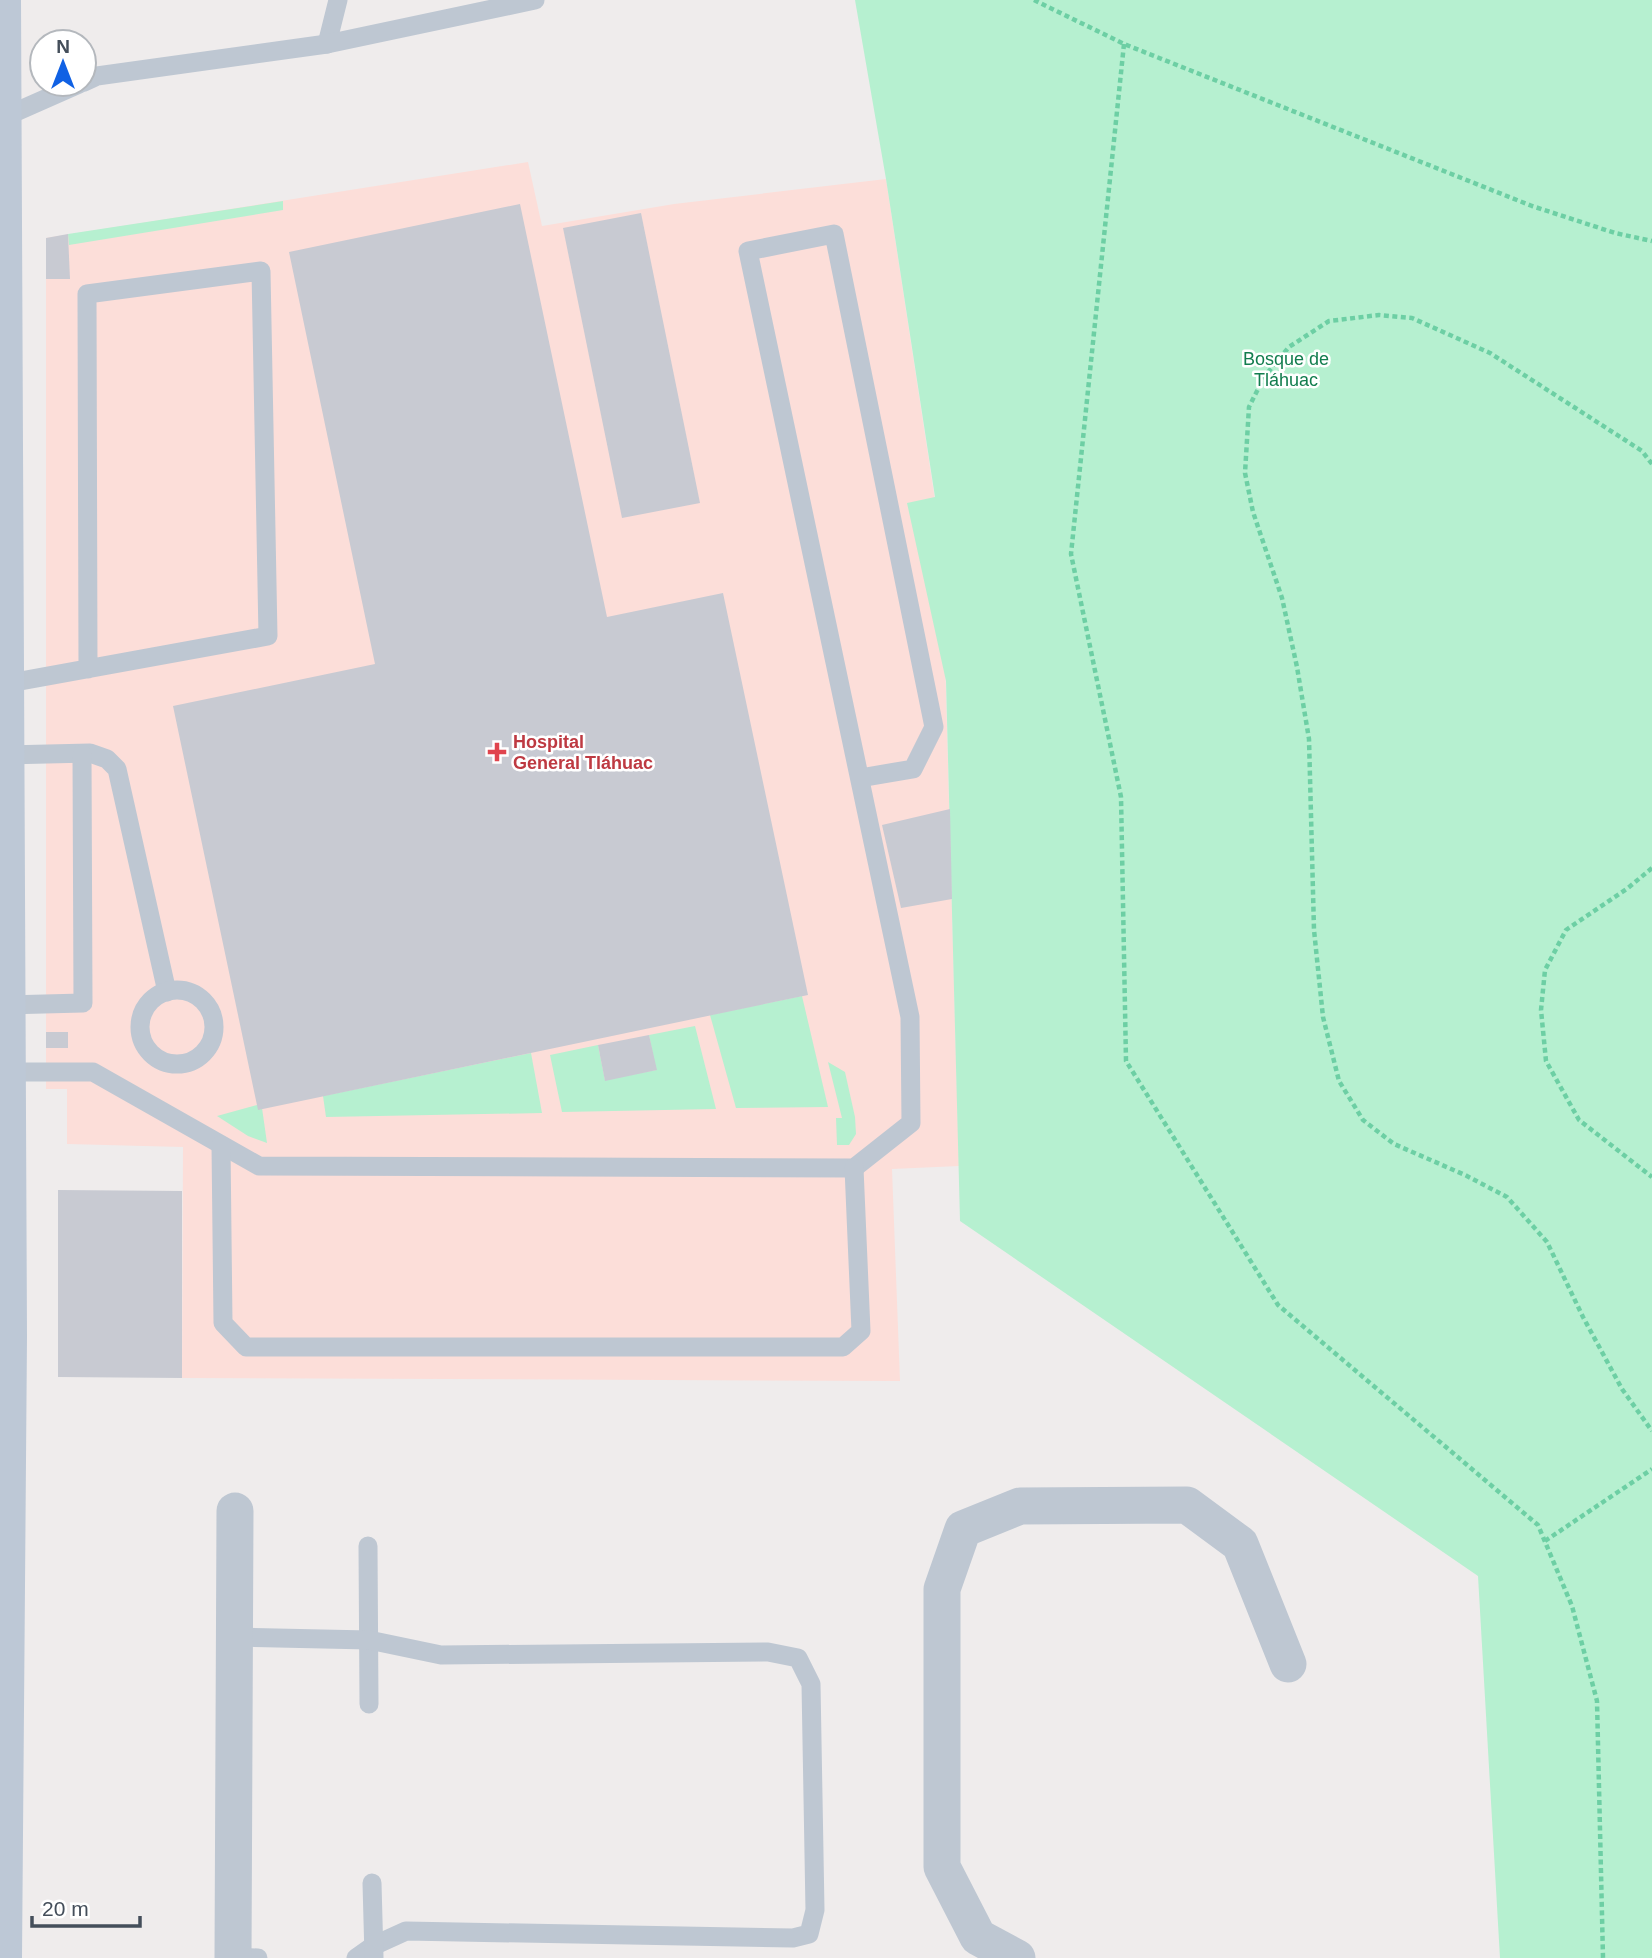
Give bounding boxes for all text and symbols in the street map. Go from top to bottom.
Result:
north arrow [28,28,98,98]
text: N [56,36,70,57]
park label: Bosque de Tláhuac [1243,349,1329,390]
place label: Hospital General Tláhuac [513,732,653,773]
marker: Hospital General Tláhuac [487,742,507,762]
scale bar [32,1884,140,1928]
text: 20 m [42,1897,89,1920]

